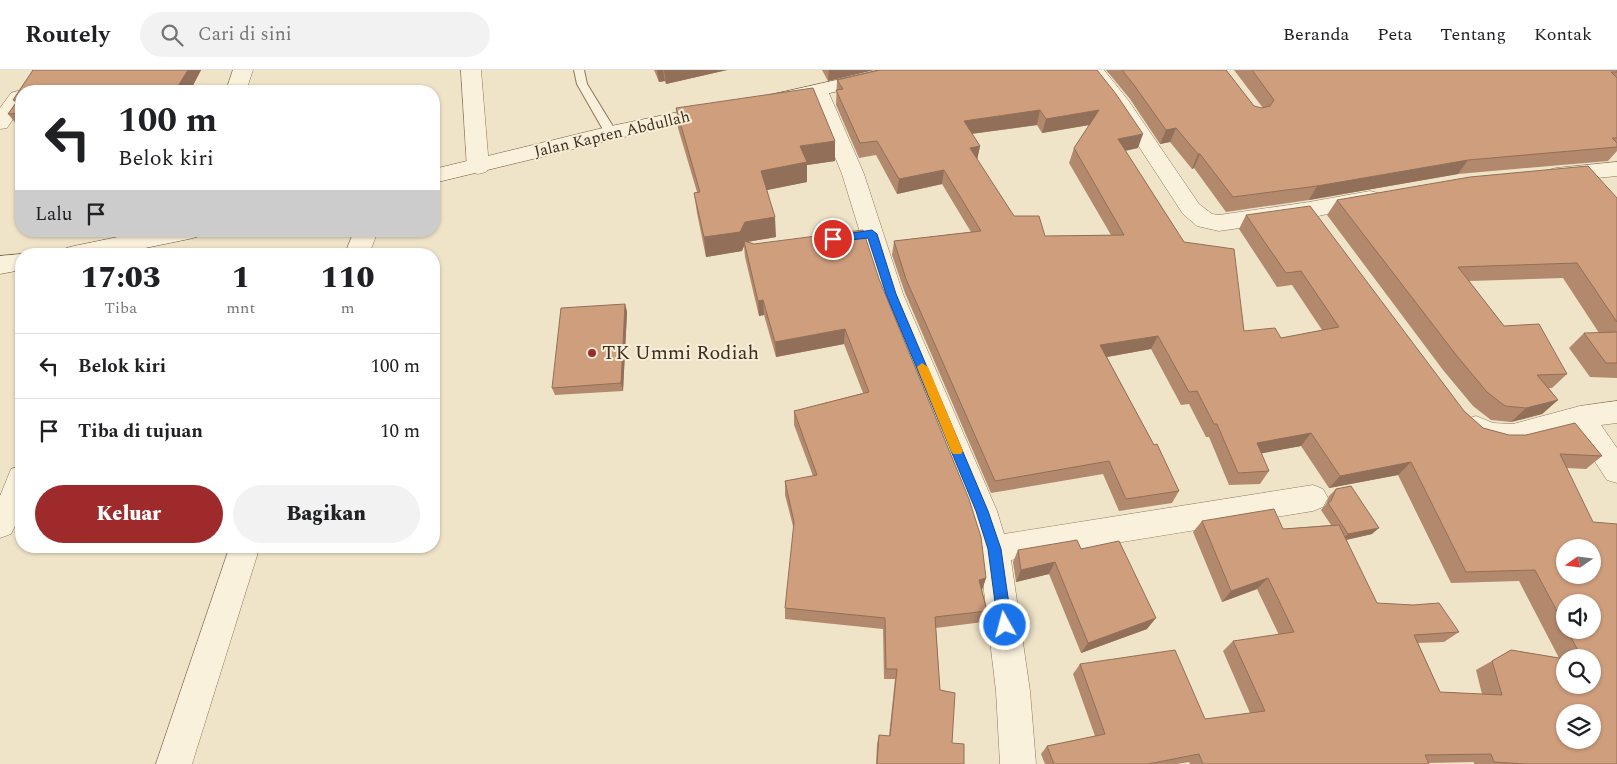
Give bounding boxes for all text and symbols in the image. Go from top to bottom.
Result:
search box [140,12,490,57]
text: Routely [25,17,110,53]
text: Cari di sini [198,20,292,49]
icon: search [158,21,186,49]
text: Beranda [1283,21,1349,48]
text: Peta [1377,21,1412,48]
text: Tentang [1440,21,1506,48]
text: Kontak [1534,21,1592,48]
text: 100 m [118,94,217,147]
street label: Jalan Kapten Abdullah [532,104,692,164]
icon: left [35,105,100,170]
text: Belok kiri [118,142,214,175]
text: Lalu [35,200,72,229]
icon: arrive [82,200,110,228]
pin [812,218,854,260]
icon: arrive [819,225,847,253]
text: 17:03 [80,255,161,301]
text: 1 [232,255,250,301]
text: 110 [321,255,375,301]
text: Tiba [104,296,137,320]
text: mnt [226,296,255,320]
text: m [341,296,354,320]
place label: TK Ummi Rodiah [602,338,759,368]
marker: TK Ummi Rodiah [586,347,598,359]
icon: left [35,352,63,380]
text: Belok kiri [78,352,166,381]
text: 100 m [370,352,420,381]
icon: arrive [35,417,63,445]
text: Tiba di tujuan [78,417,203,446]
text: 10 m [380,417,420,446]
button: Keluar [35,485,223,543]
button: Bagikan [233,485,420,543]
north arrow [1556,539,1601,584]
map controls [1556,539,1601,749]
button: sound [1556,594,1601,639]
position arrow [978,598,1030,650]
button: search [1556,649,1601,694]
button: layers [1556,704,1601,749]

